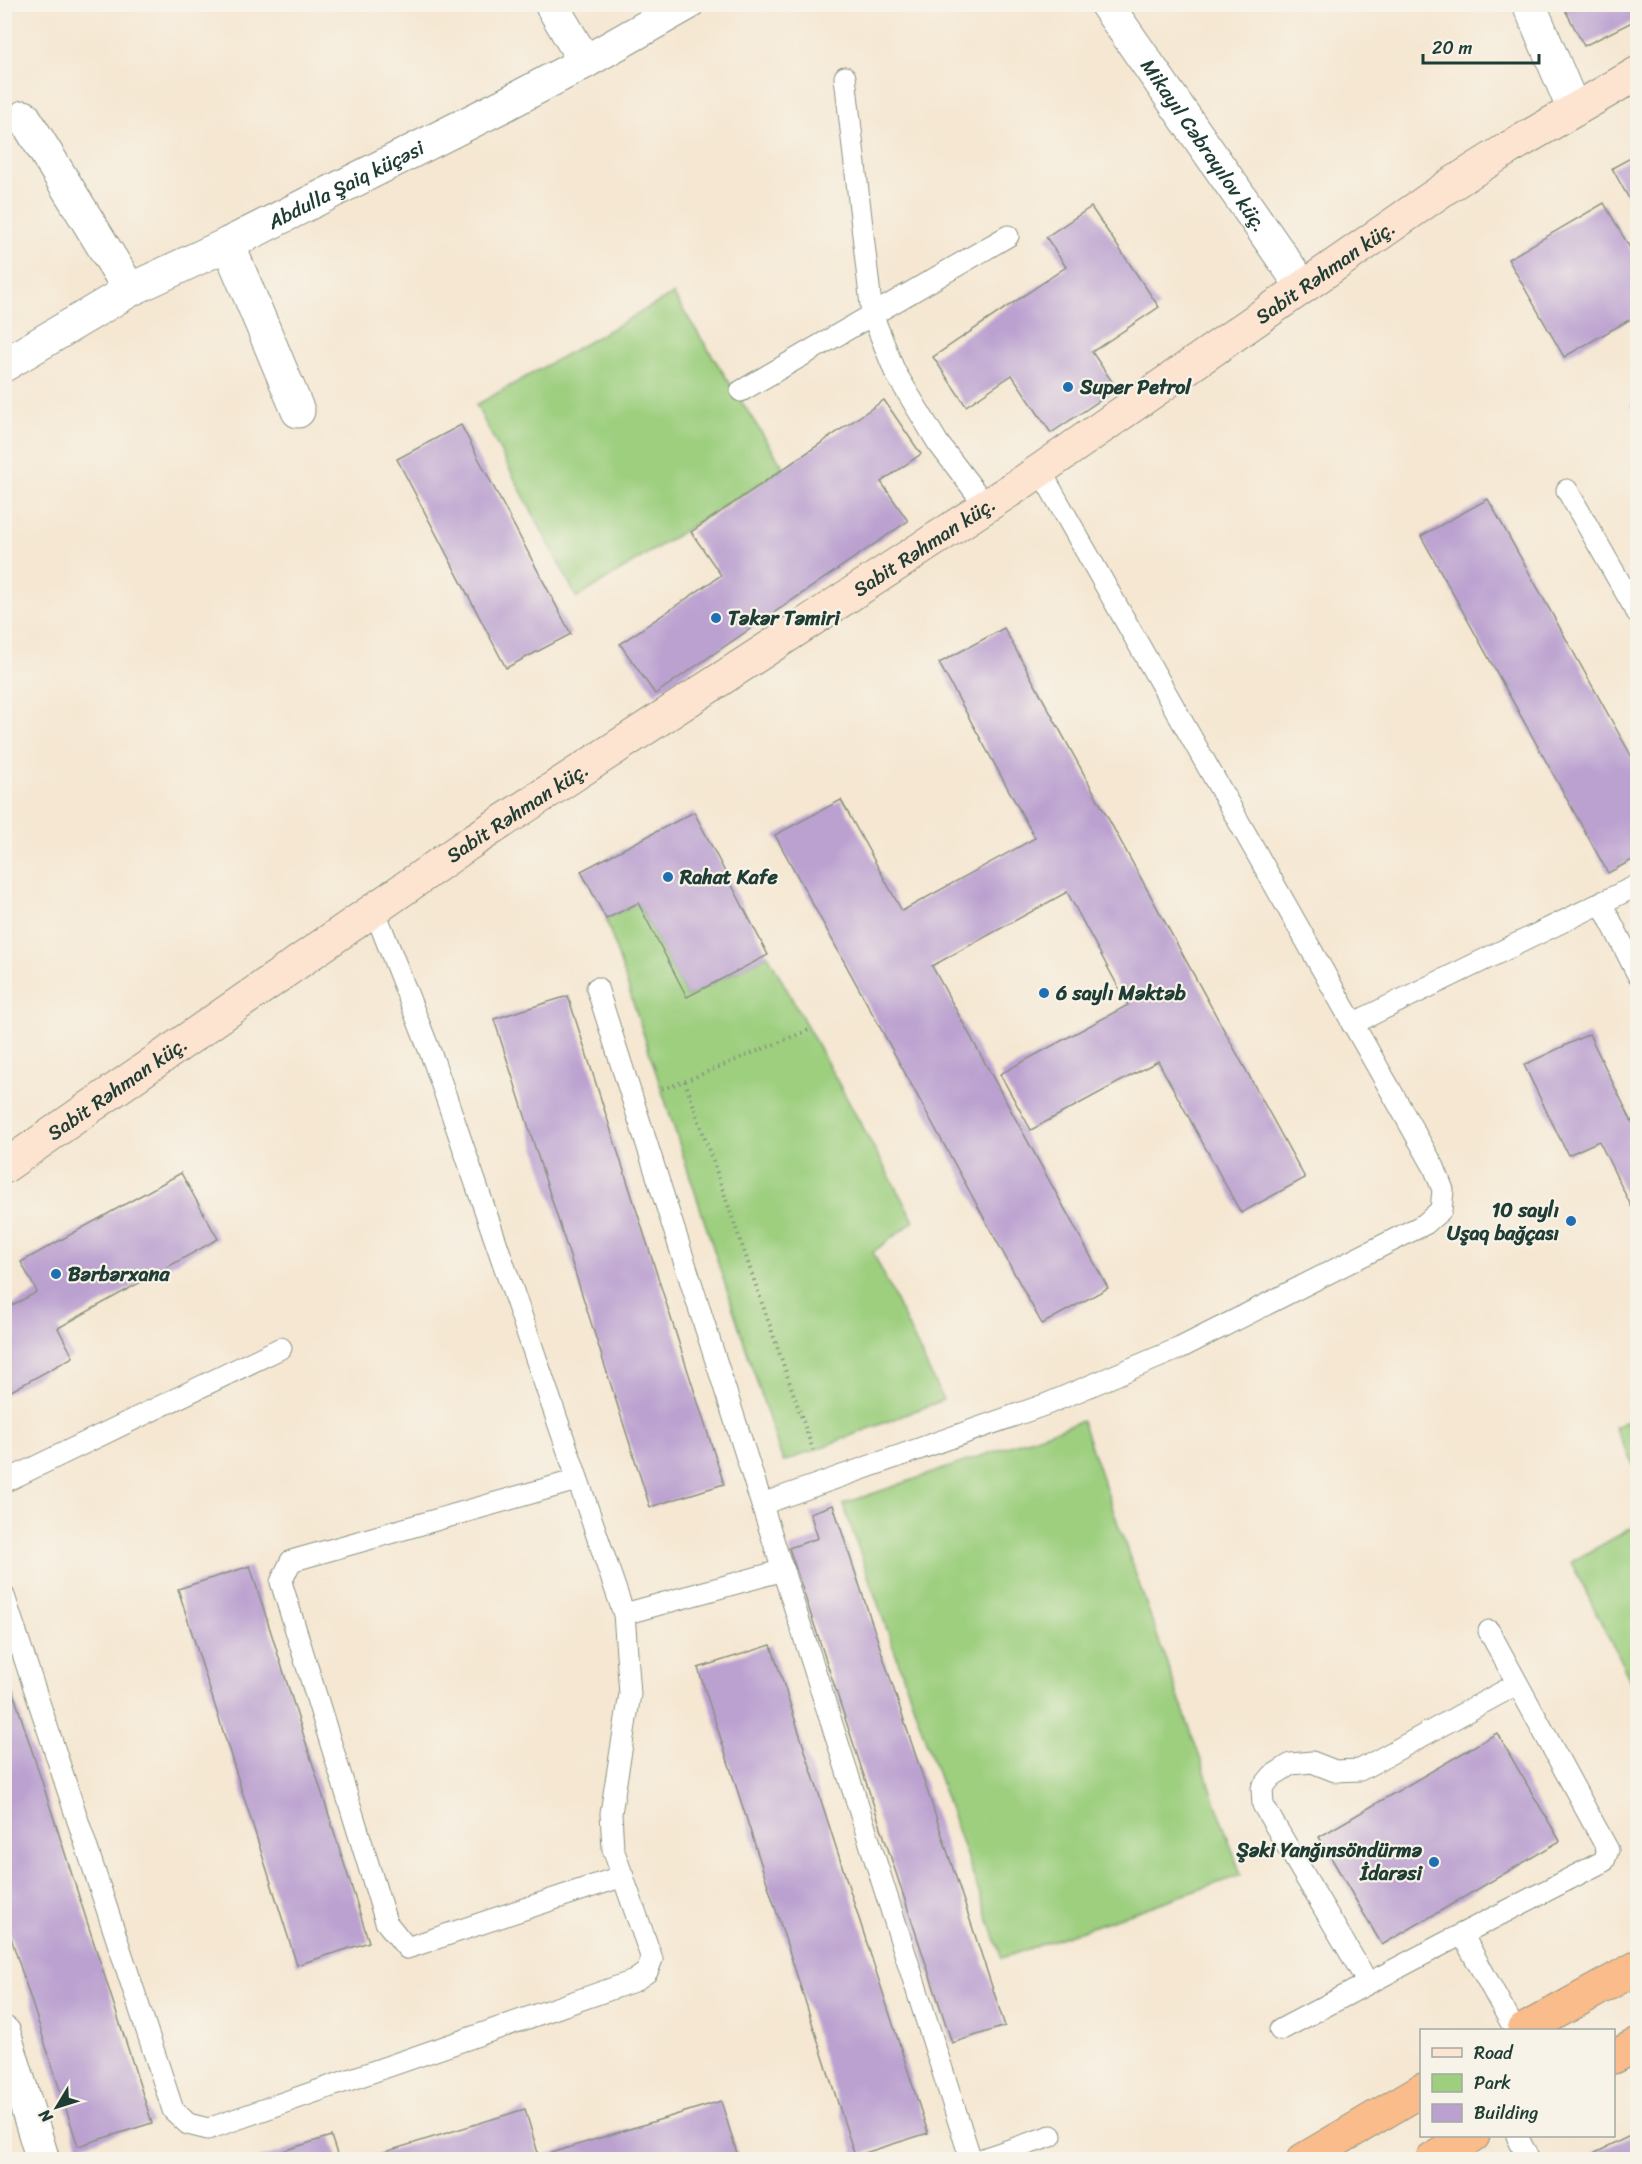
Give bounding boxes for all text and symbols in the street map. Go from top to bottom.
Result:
scale bar [1423,27,1538,65]
text: 20 m [1432,32,1472,64]
street label: Mikayıl Cəbrayılov küç. [1131,51,1277,239]
street label: Abdulla Şaiq küçəsi [261,130,432,239]
street label: Sabit Rəhman küç. [1247,210,1403,333]
place label: Super Petrol [1079,370,1192,405]
marker: Super Petrol [1061,380,1075,394]
street label: Sabit Rəhman küç. [846,487,1003,606]
place label: Təkər Təmiri [728,601,841,636]
marker: Təkər Təmiri [709,611,723,625]
street label: Sabit Rəhman küç. [439,752,596,872]
place label: Rahat Kafe [679,860,779,895]
marker: Rahat Kafe [661,870,675,884]
place label: 6 saylı Məktəb [1055,976,1186,1011]
marker: 6 saylı Məktəb [1037,986,1051,1000]
street label: Sabit Rəhman küç. [40,1027,195,1150]
place label: 10 saylı Uşaq bağçası [1447,1193,1559,1251]
marker: 10 saylı Uşaq bağçası [1564,1214,1578,1228]
place label: Bərbərxana [68,1257,170,1292]
marker: Bərbərxana [49,1267,63,1281]
place label: Şəki Yanğınsöndürmə İdarəsi [1235,1833,1423,1891]
marker: Şəki Yanğınsöndürmə İdarəsi [1427,1855,1441,1869]
legend [1420,2029,1615,2137]
text: Road [1474,2037,1514,2069]
text: Park [1474,2067,1511,2099]
north arrow [27,2077,87,2137]
text: Building [1474,2097,1538,2129]
text: N [30,2102,61,2130]

